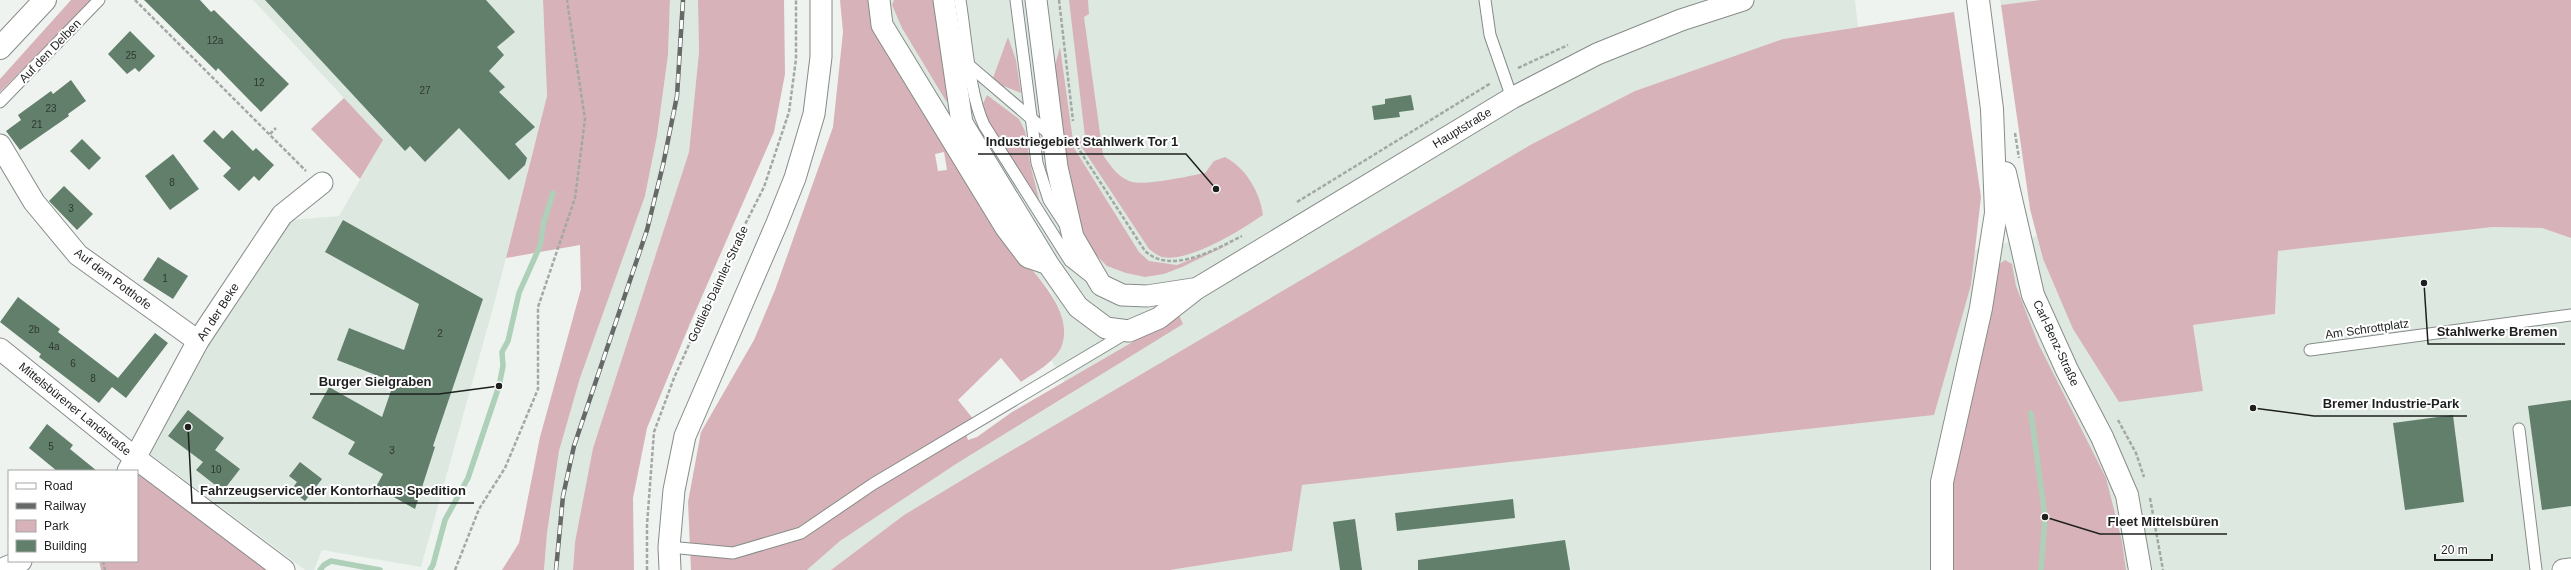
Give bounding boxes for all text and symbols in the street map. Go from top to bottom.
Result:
street label: Auf den Delben [16,16,84,86]
house number: 12a [207,35,224,46]
house number: 25 [125,50,137,61]
house number: 12 [253,77,265,88]
house number: 27 [419,85,431,96]
house number: 23 [45,103,57,114]
street label: Hauptstraße [1430,105,1494,151]
house number: 21 [31,119,43,130]
callout: Industriegebiet Stahlwerk Tor 1 [978,129,1186,154]
text: Industriegebiet Stahlwerk Tor 1 [986,134,1178,149]
house number: 8 [169,177,175,188]
house number: 3 [68,203,74,214]
street label: Gottlieb-Daimler-Straße [685,223,751,344]
street label: Auf dem Potthofe [72,246,154,313]
house number: 1 [162,273,168,284]
street label: An der Beke [194,280,242,344]
street label: Carl-Benz-Straße [2030,298,2082,389]
street label: Am Schrottplatz [2324,316,2410,342]
callout: Stahlwerke Bremen [2428,319,2565,344]
house number: 2b [28,324,40,335]
text: Stahlwerke Bremen [2437,324,2557,339]
house number: 2 [437,328,443,339]
house number: 4a [48,341,60,352]
house number: 6 [70,358,76,369]
street label: Mittelsbürener Landstraße [16,359,134,459]
callout: Burger Sielgraben [310,369,439,394]
house number: 8 [90,373,96,384]
text: Burger Sielgraben [319,374,431,389]
callout: Bremer Industrie-Park [2314,391,2467,416]
text: Bremer Industrie-Park [2323,396,2460,411]
house number: 5 [48,441,54,452]
house number: 3 [389,445,395,456]
house number: 10 [210,464,222,475]
legend [8,470,138,562]
callout: Fahrzeugservice der Kontorhaus Spedition [192,478,474,503]
text: Road [44,479,73,493]
text: Fahrzeugservice der Kontorhaus Spedition [200,483,466,498]
text: Railway [44,499,86,513]
callout: Fleet Mittelsbüren [2100,509,2227,534]
text: Fleet Mittelsbüren [2107,514,2219,529]
text: Park [44,519,70,533]
scale bar [2435,536,2492,562]
text: Building [44,539,87,553]
text: 20 m [2441,543,2468,557]

